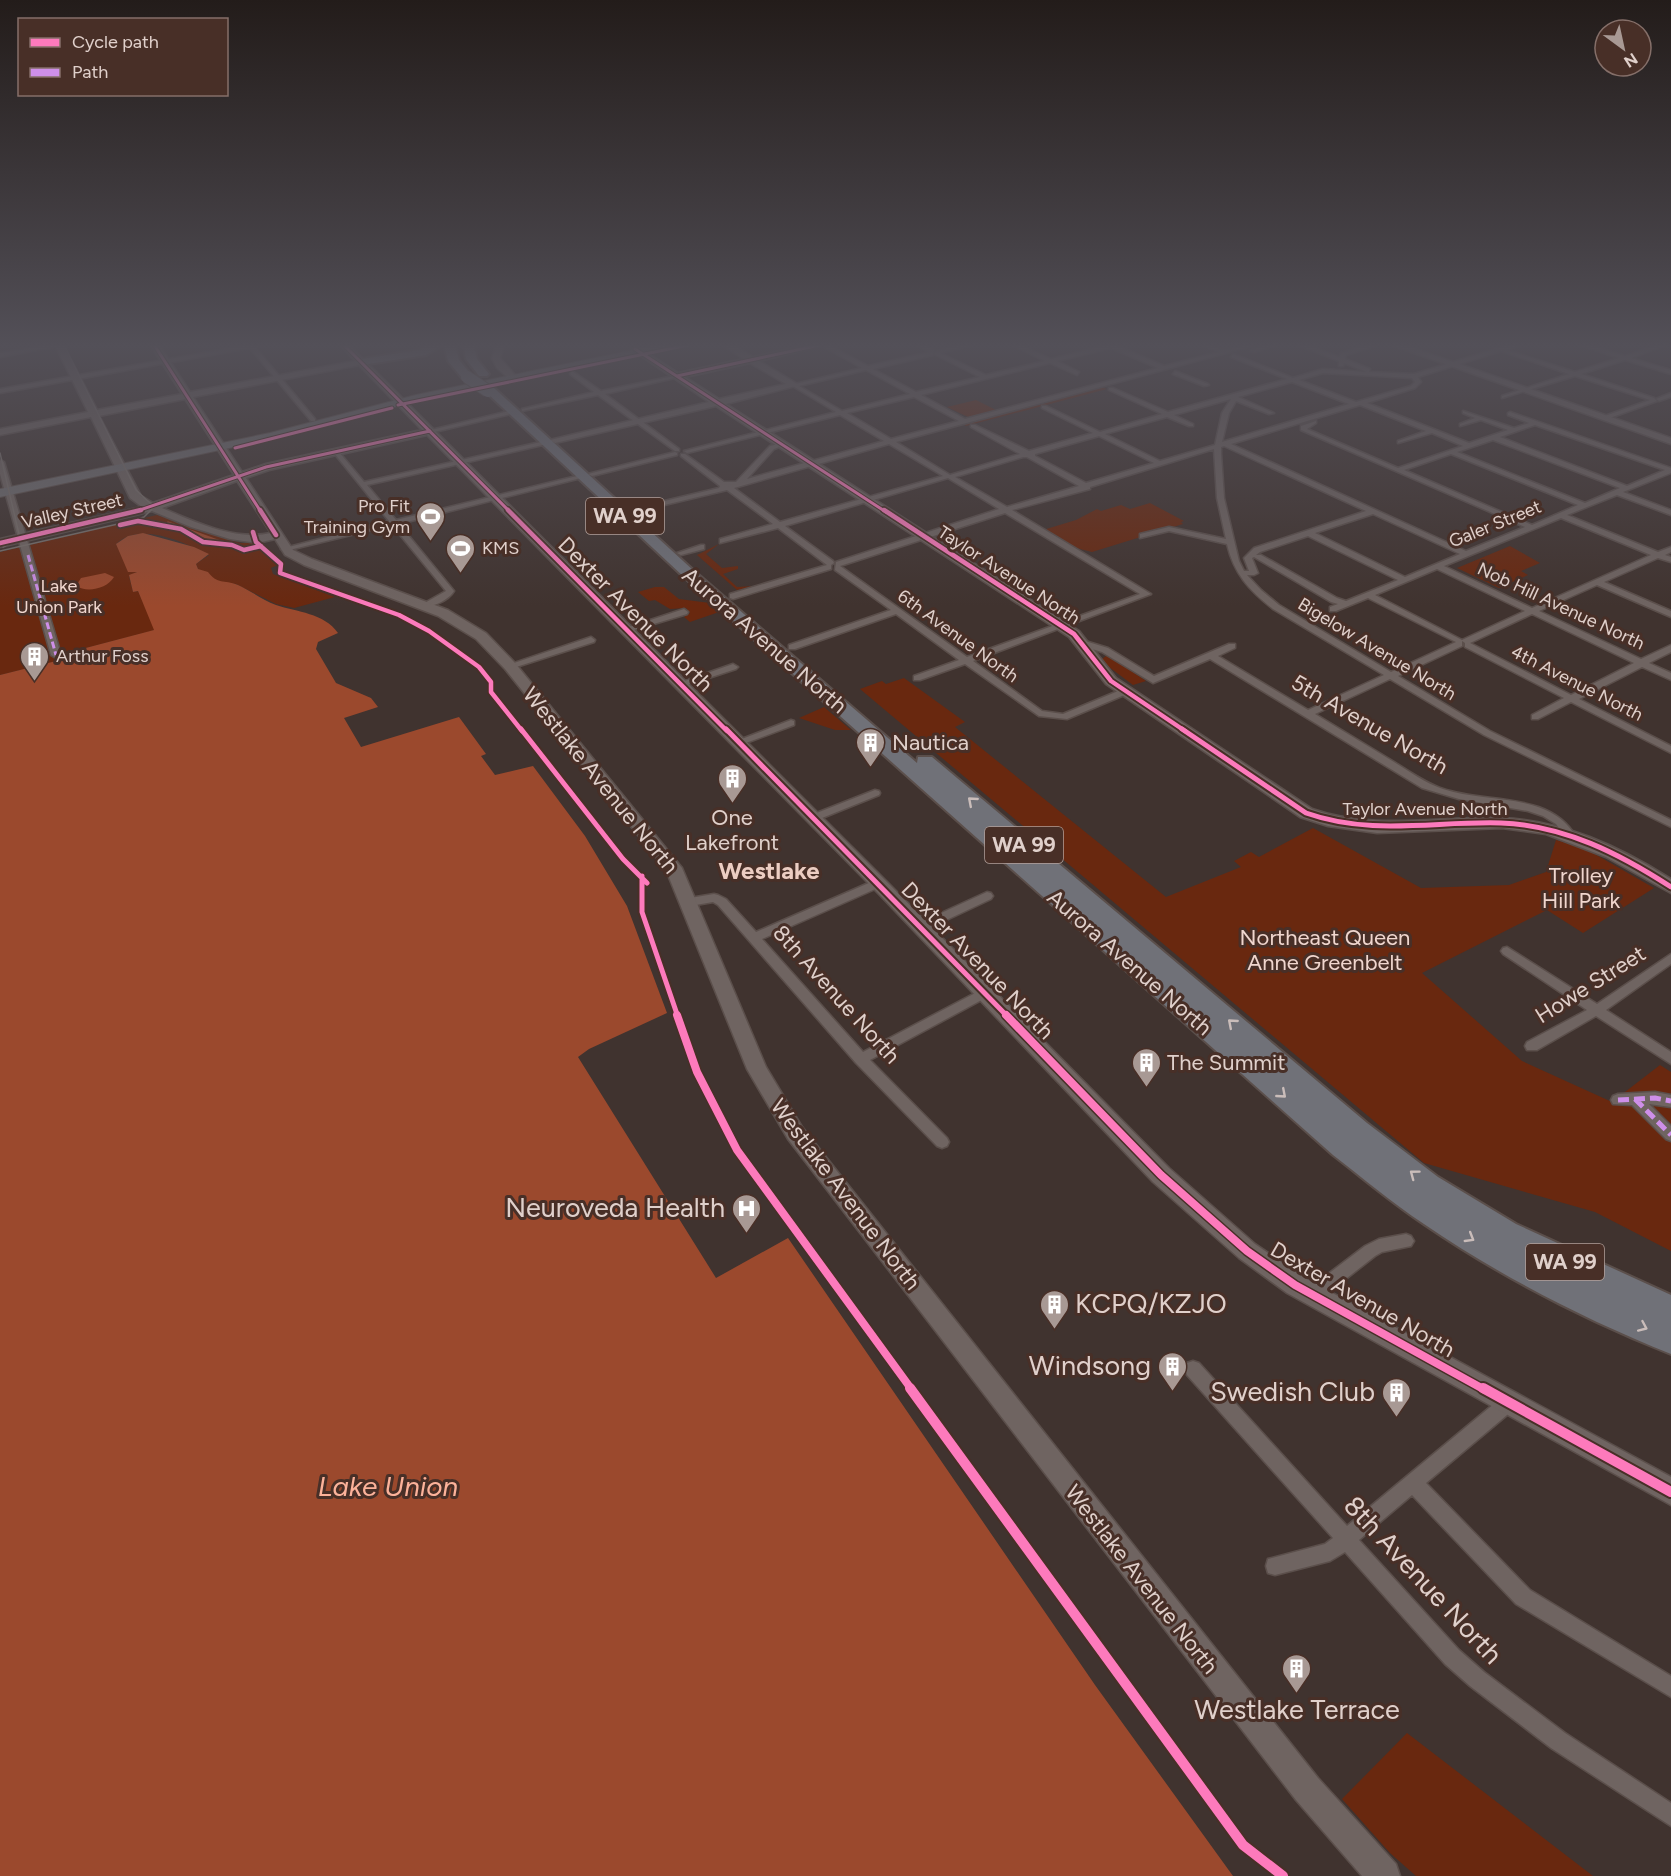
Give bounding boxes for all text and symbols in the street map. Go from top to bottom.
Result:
legend [18,18,228,96]
north arrow [1593,18,1653,78]
text: Cycle path [72,31,159,53]
text: N [1621,49,1641,71]
text: Path [72,61,108,83]
street label: Valley Street [19,489,125,533]
place label: Pro Fit Training Gym [304,495,410,538]
street label: Galer Street [1446,495,1545,552]
road number: WA 99 [586,498,664,534]
sports icon: Pro Fit Training Gym [415,500,447,542]
street label: Taylor Avenue North [934,521,1084,629]
street label: Dexter Avenue North [552,531,719,698]
sports icon: KMS [445,532,477,574]
place label: KMS [482,537,519,559]
street label: Nob Hill Avenue North [1474,558,1648,654]
street label: Aurora Avenue North [677,562,852,719]
park label: Lake Union Park [16,575,102,618]
street label: 6th Avenue North [893,585,1023,687]
street label: Bigelow Avenue North [1294,593,1460,705]
building icon: Arthur Foss [19,640,51,682]
street label: 4th Avenue North [1507,640,1647,726]
place label: Arthur Foss [56,645,149,667]
street label: 5th Avenue North [1287,669,1453,780]
street label: Westlake Avenue North [517,682,684,879]
building icon: Nautica [855,726,887,768]
place label: Nautica [892,729,969,756]
building icon: One Lakefront [716,762,748,804]
one-way arrow [968,797,979,808]
street label: Taylor Avenue North [1343,798,1507,820]
place label: One Lakefront [685,804,779,856]
road number: WA 99 [985,827,1063,863]
district label: Westlake [718,856,820,885]
park label: Trolley Hill Park [1542,862,1621,914]
street label: Dexter Avenue North [896,876,1060,1045]
street label: Aurora Avenue North [1042,884,1217,1041]
street label: 8th Avenue North [767,919,906,1069]
park label: Northeast Queen Anne Greenbelt [1240,924,1410,976]
street label: Howe Street [1530,940,1650,1029]
one-way arrow [1228,1020,1239,1031]
building icon: The Summit [1130,1046,1162,1088]
place label: The Summit [1167,1049,1286,1076]
one-way arrow [1275,1087,1286,1098]
street label: Westlake Avenue North [765,1093,926,1295]
one-way arrow [1410,1170,1421,1181]
place label: Neuroveda Health [505,1191,725,1224]
hospital icon: Neuroveda Health [730,1192,762,1234]
one-way arrow [1464,1231,1474,1243]
street label: Dexter Avenue North [1266,1236,1460,1363]
road number: WA 99 [1526,1244,1604,1280]
place label: KCPQ/KZJO [1075,1287,1227,1320]
building icon: KCPQ/KZJO [1038,1288,1070,1330]
one-way arrow [1637,1319,1648,1331]
place label: Windsong [1029,1349,1151,1382]
building icon: Windsong [1156,1350,1188,1392]
place label: Swedish Club [1210,1375,1375,1408]
building icon: Swedish Club [1380,1376,1412,1418]
water label: Lake Union [318,1469,458,1503]
street label: Westlake Avenue North [1059,1479,1224,1679]
street label: 8th Avenue North [1337,1489,1510,1670]
building icon: Westlake Terrace [1281,1652,1313,1694]
place label: Westlake Terrace [1194,1693,1400,1726]

